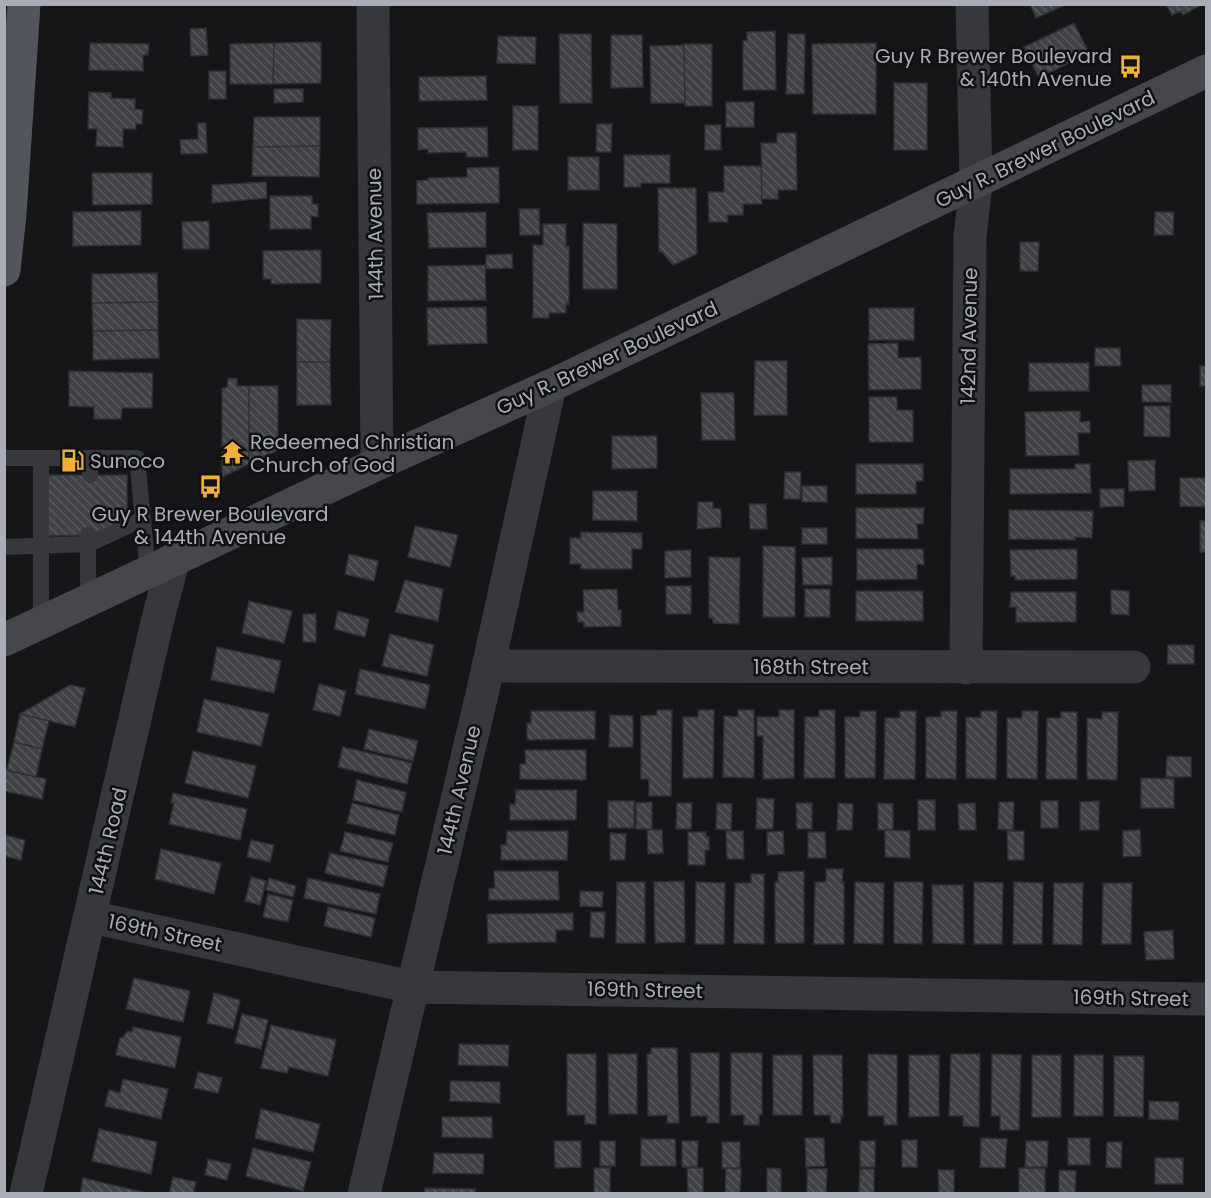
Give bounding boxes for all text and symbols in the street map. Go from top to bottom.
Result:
place label: Guy R Brewer Boulevard & 140th Avenue [875,42,1112,93]
bus stop icon: Guy R Brewer Boulevard & 140th Avenue [1117,54,1143,80]
street label: Guy R. Brewer Boulevard [930,84,1160,214]
street label: 144th Avenue [360,168,390,300]
street label: 142nd Avenue [954,267,984,405]
street label: Guy R. Brewer Boulevard [492,294,722,422]
place label: Redeemed Christian Church of God [250,428,454,479]
temple icon: Redeemed Christian Church of God [219,440,245,466]
place label: Sunoco [90,447,165,475]
fuel station icon: Sunoco [59,448,85,474]
bus stop icon: Guy R Brewer Boulevard & 144th Avenue [197,474,223,500]
place label: Guy R Brewer Boulevard & 144th Avenue [91,500,329,551]
street label: 168th Street [753,653,869,681]
street label: 144th Avenue [431,722,487,858]
street label: 144th Road [82,785,134,897]
street label: 169th Street [106,907,224,959]
street label: 169th Street [587,975,703,1005]
street label: 169th Street [1073,983,1189,1013]

